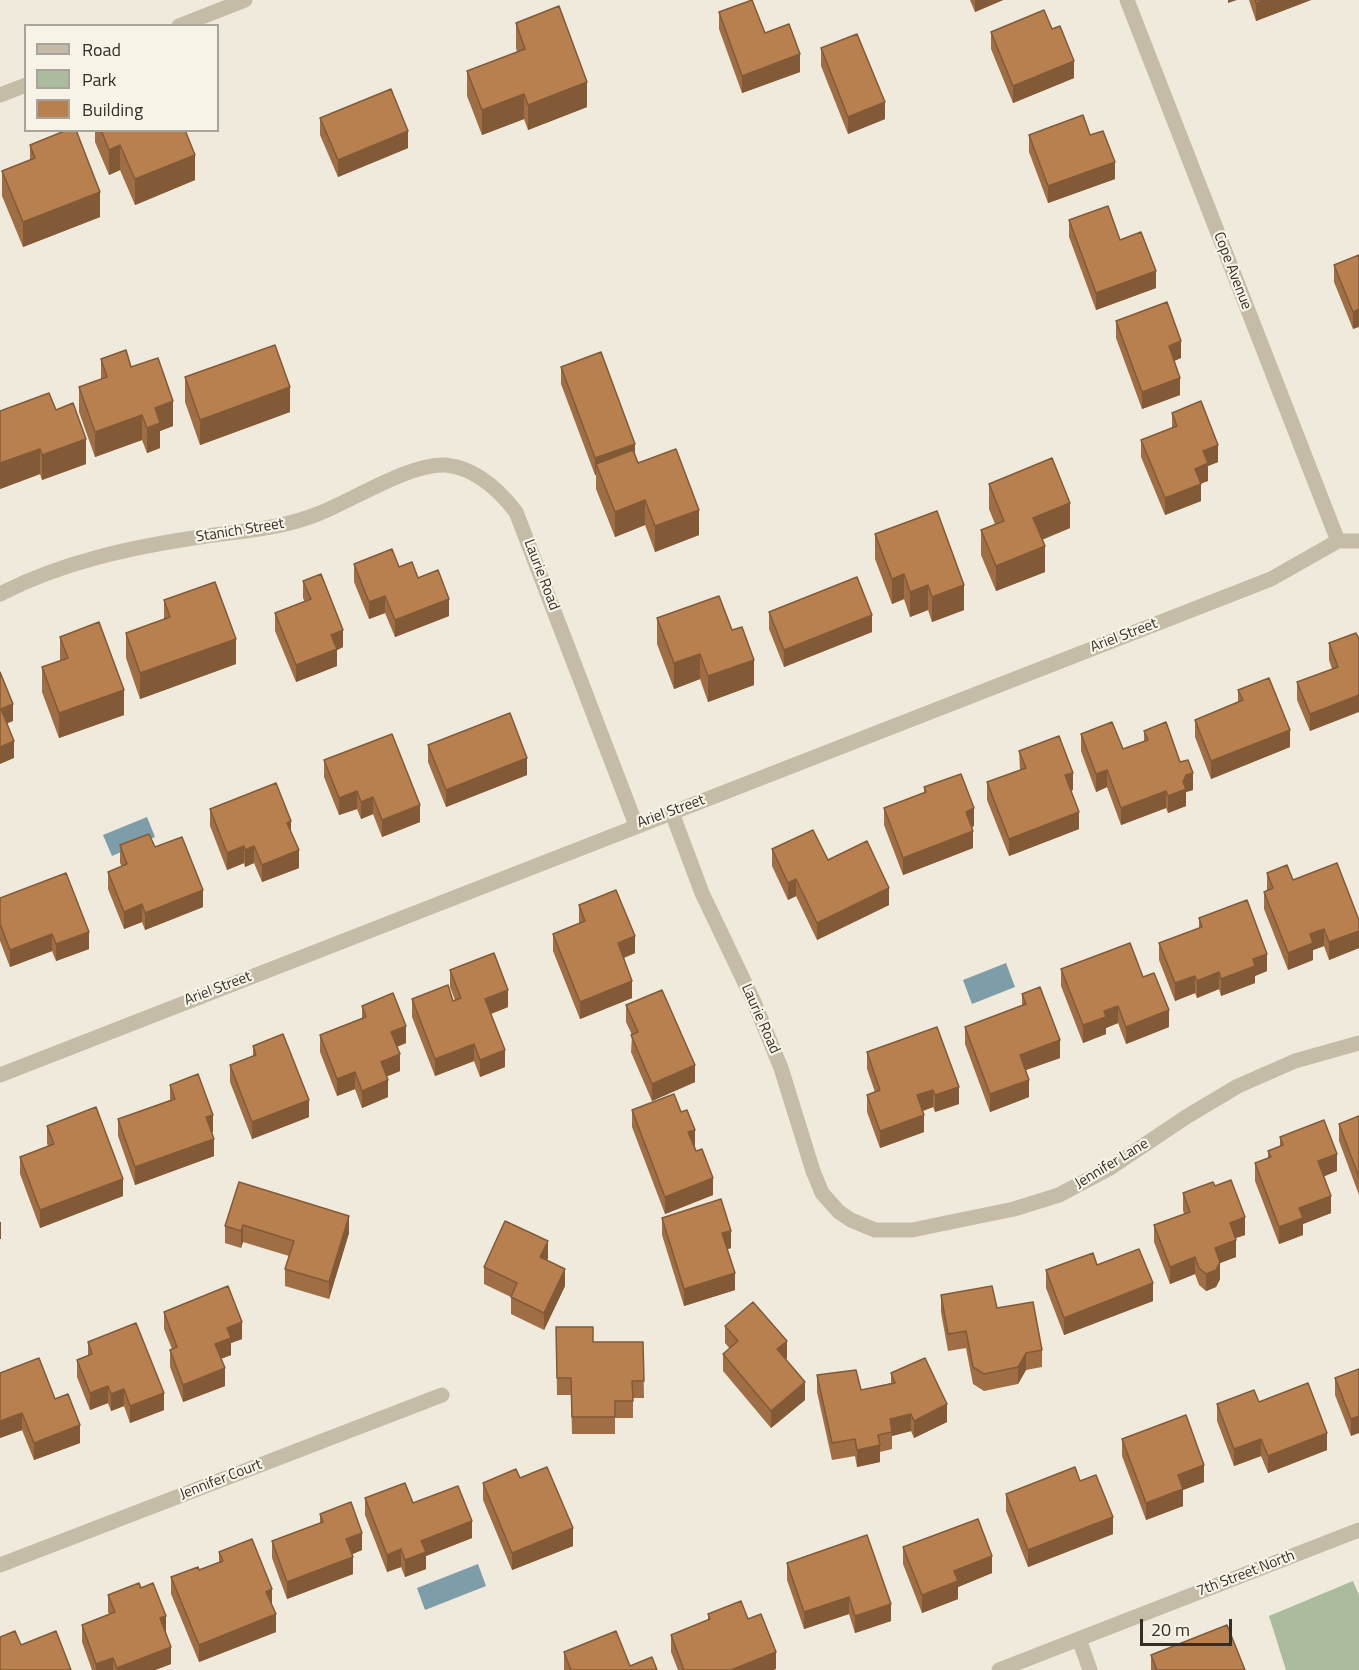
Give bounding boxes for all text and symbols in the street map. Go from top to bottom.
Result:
legend [24,24,219,132]
text: Road [82,36,121,63]
text: Park [82,66,116,93]
text: Building [82,96,143,123]
street label: Cope Avenue [1209,230,1255,312]
street label: Stanich Street [195,515,285,547]
street label: Laurie Road [519,537,563,613]
street label: Ariel Street [1088,615,1160,657]
street label: Ariel Street [635,791,707,833]
street label: Ariel Street [182,968,254,1010]
street label: Laurie Road [737,981,783,1057]
street label: Jennifer Lane [1072,1135,1152,1193]
street label: Jennifer Court [177,1456,265,1504]
street label: 7th Street North [1194,1547,1298,1601]
scale bar [1143,1607,1234,1645]
text: 20 m [1151,1616,1190,1643]

